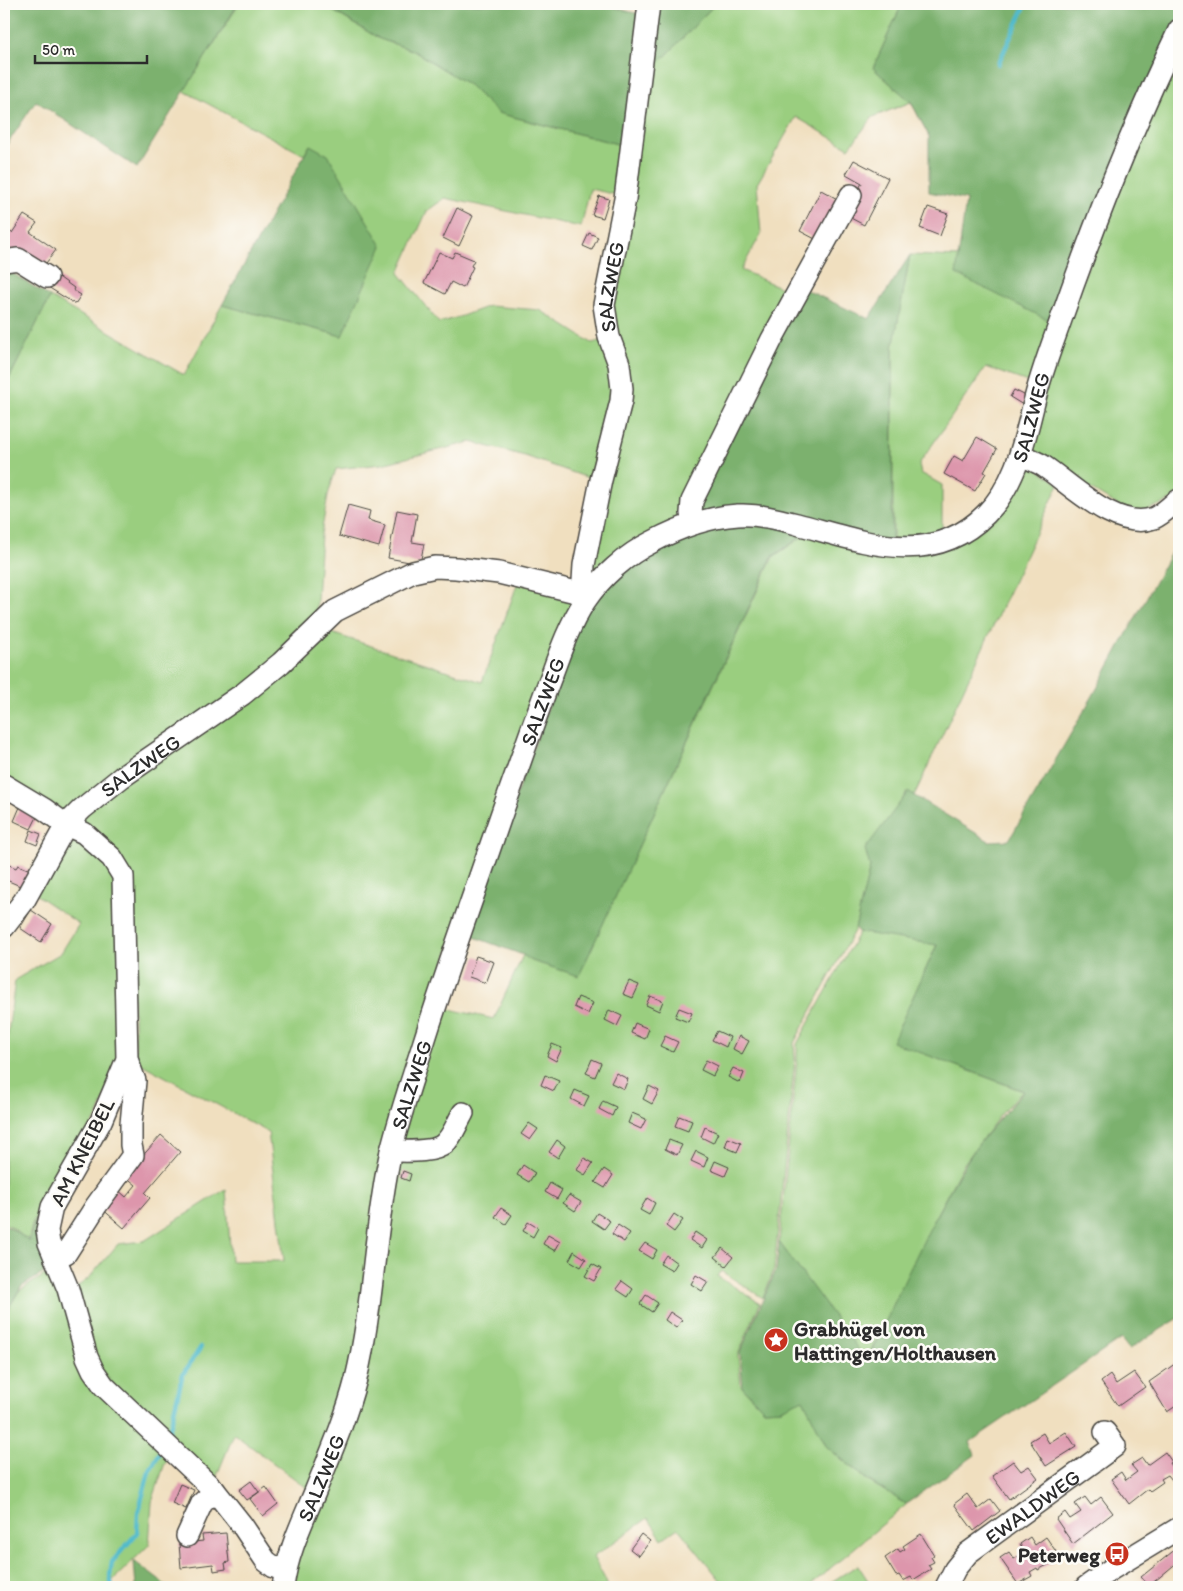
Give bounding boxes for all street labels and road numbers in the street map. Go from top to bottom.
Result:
street label: SALZWEG [591,239,629,334]
street label: SALZWEG [1006,369,1054,465]
street label: SALZWEG [514,654,569,749]
street label: SALZWEG [95,728,185,802]
street label: SALZWEG [385,1037,436,1132]
street label: AM KNEIBEL [44,1094,120,1210]
street label: SALZWEG [291,1430,350,1525]
street label: EWALDWEG [980,1463,1085,1549]

